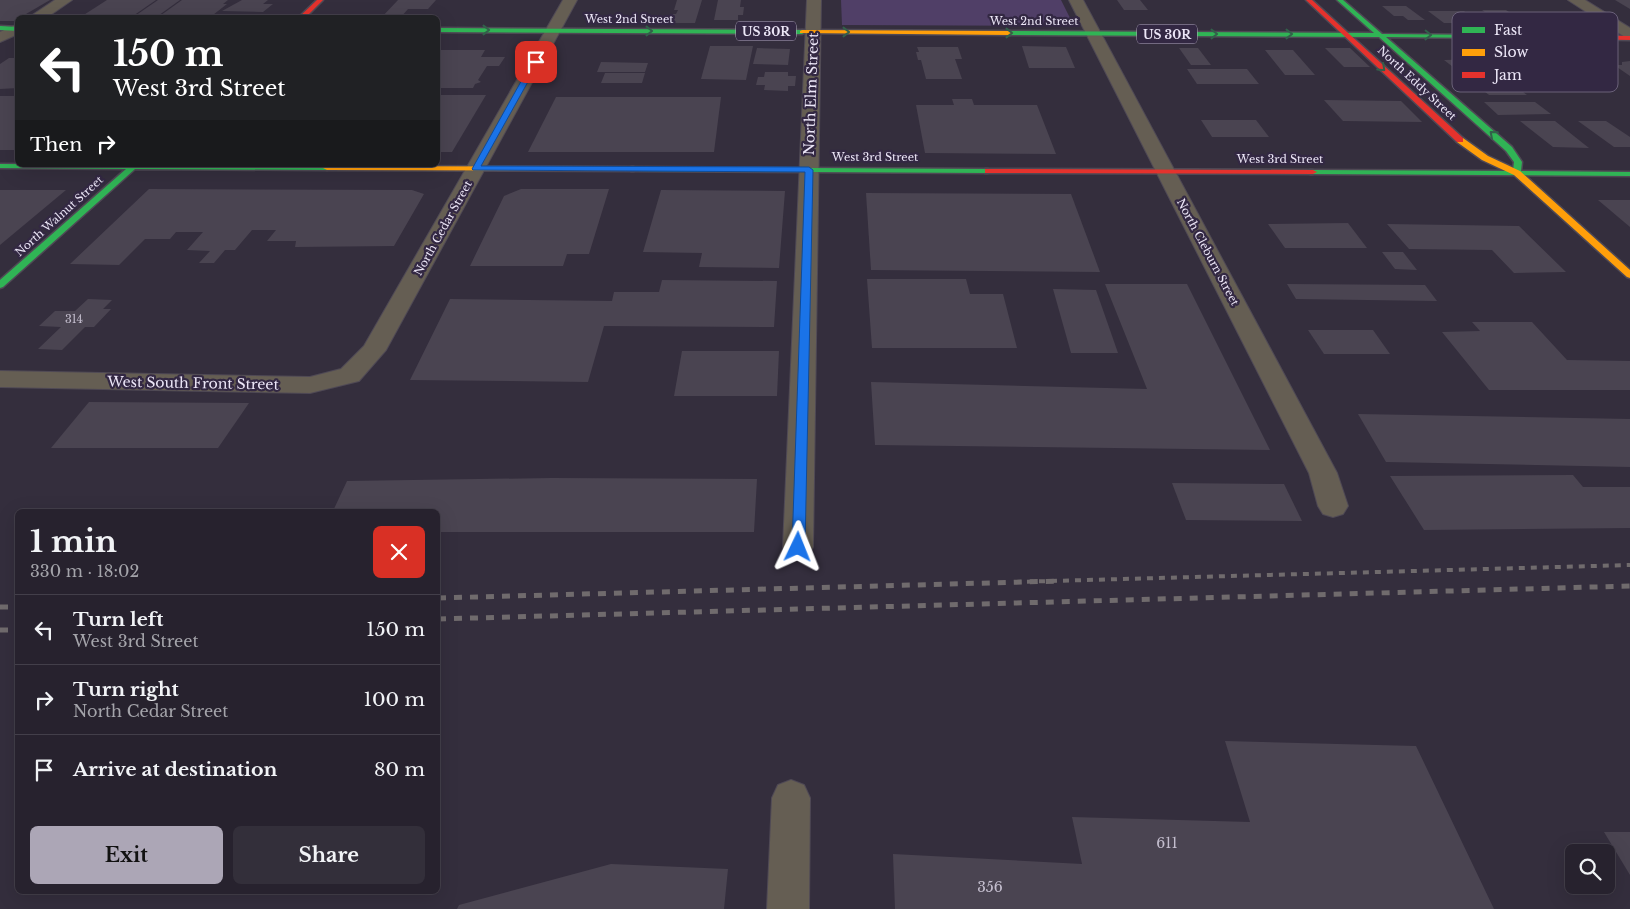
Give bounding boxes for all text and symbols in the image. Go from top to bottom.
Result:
street label: West 2nd Street [584,12,674,26]
legend [1452,12,1618,92]
street label: West 2nd Street [989,14,1079,28]
text: Fast [1494,21,1523,39]
road number: US 30R [736,22,796,40]
road number: US 30R [1137,24,1197,44]
one-way arrow [482,25,490,35]
one-way arrow [645,26,653,36]
one-way arrow [842,27,850,37]
one-way arrow [1005,28,1013,38]
one-way arrow [1210,29,1218,39]
one-way arrow [1286,29,1293,39]
one-way arrow [1424,30,1432,40]
text: 150 m [113,32,224,75]
street label: North Elm Street [800,32,822,156]
icon: left [30,35,95,100]
pin [515,41,557,83]
street label: North Eddy Street [1375,43,1460,124]
text: Slow [1494,43,1528,61]
icon: arrive [522,48,550,76]
one-way arrow [1376,62,1385,71]
text: Jam [1492,66,1522,84]
text: West 3rd Street [113,75,286,102]
icon: right [92,130,120,158]
one-way arrow [1489,131,1498,140]
text: Then [30,133,82,156]
street label: West 3rd Street [831,150,919,164]
street label: West 3rd Street [1236,152,1324,166]
street label: North Walnut Street [12,172,106,259]
street label: North Cedar Street [411,177,475,278]
street label: North Cleburn Street [1174,196,1243,309]
house number: 314 [65,312,83,326]
street label: West South Front Street [106,372,280,394]
position arrow [771,520,823,572]
text: 1 min [30,523,117,560]
button: close [373,526,425,578]
text: 330 m · 18:02 [30,561,139,581]
text: Turn left [73,608,164,631]
icon: left [30,616,58,644]
text: 150 m [366,618,425,641]
text: West 3rd Street [73,631,199,651]
text: Turn right [73,678,179,701]
icon: right [30,686,58,714]
text: 100 m [364,688,425,711]
text: North Cedar Street [73,701,228,721]
icon: arrive [30,756,58,784]
text: Arrive at destination [73,758,277,781]
text: 80 m [374,758,425,781]
button: Exit [30,826,223,884]
button: Share [233,826,425,884]
house number: 611 [1156,834,1178,852]
map controls [1565,844,1615,894]
button: search [1565,844,1615,894]
house number: 356 [977,878,1003,896]

